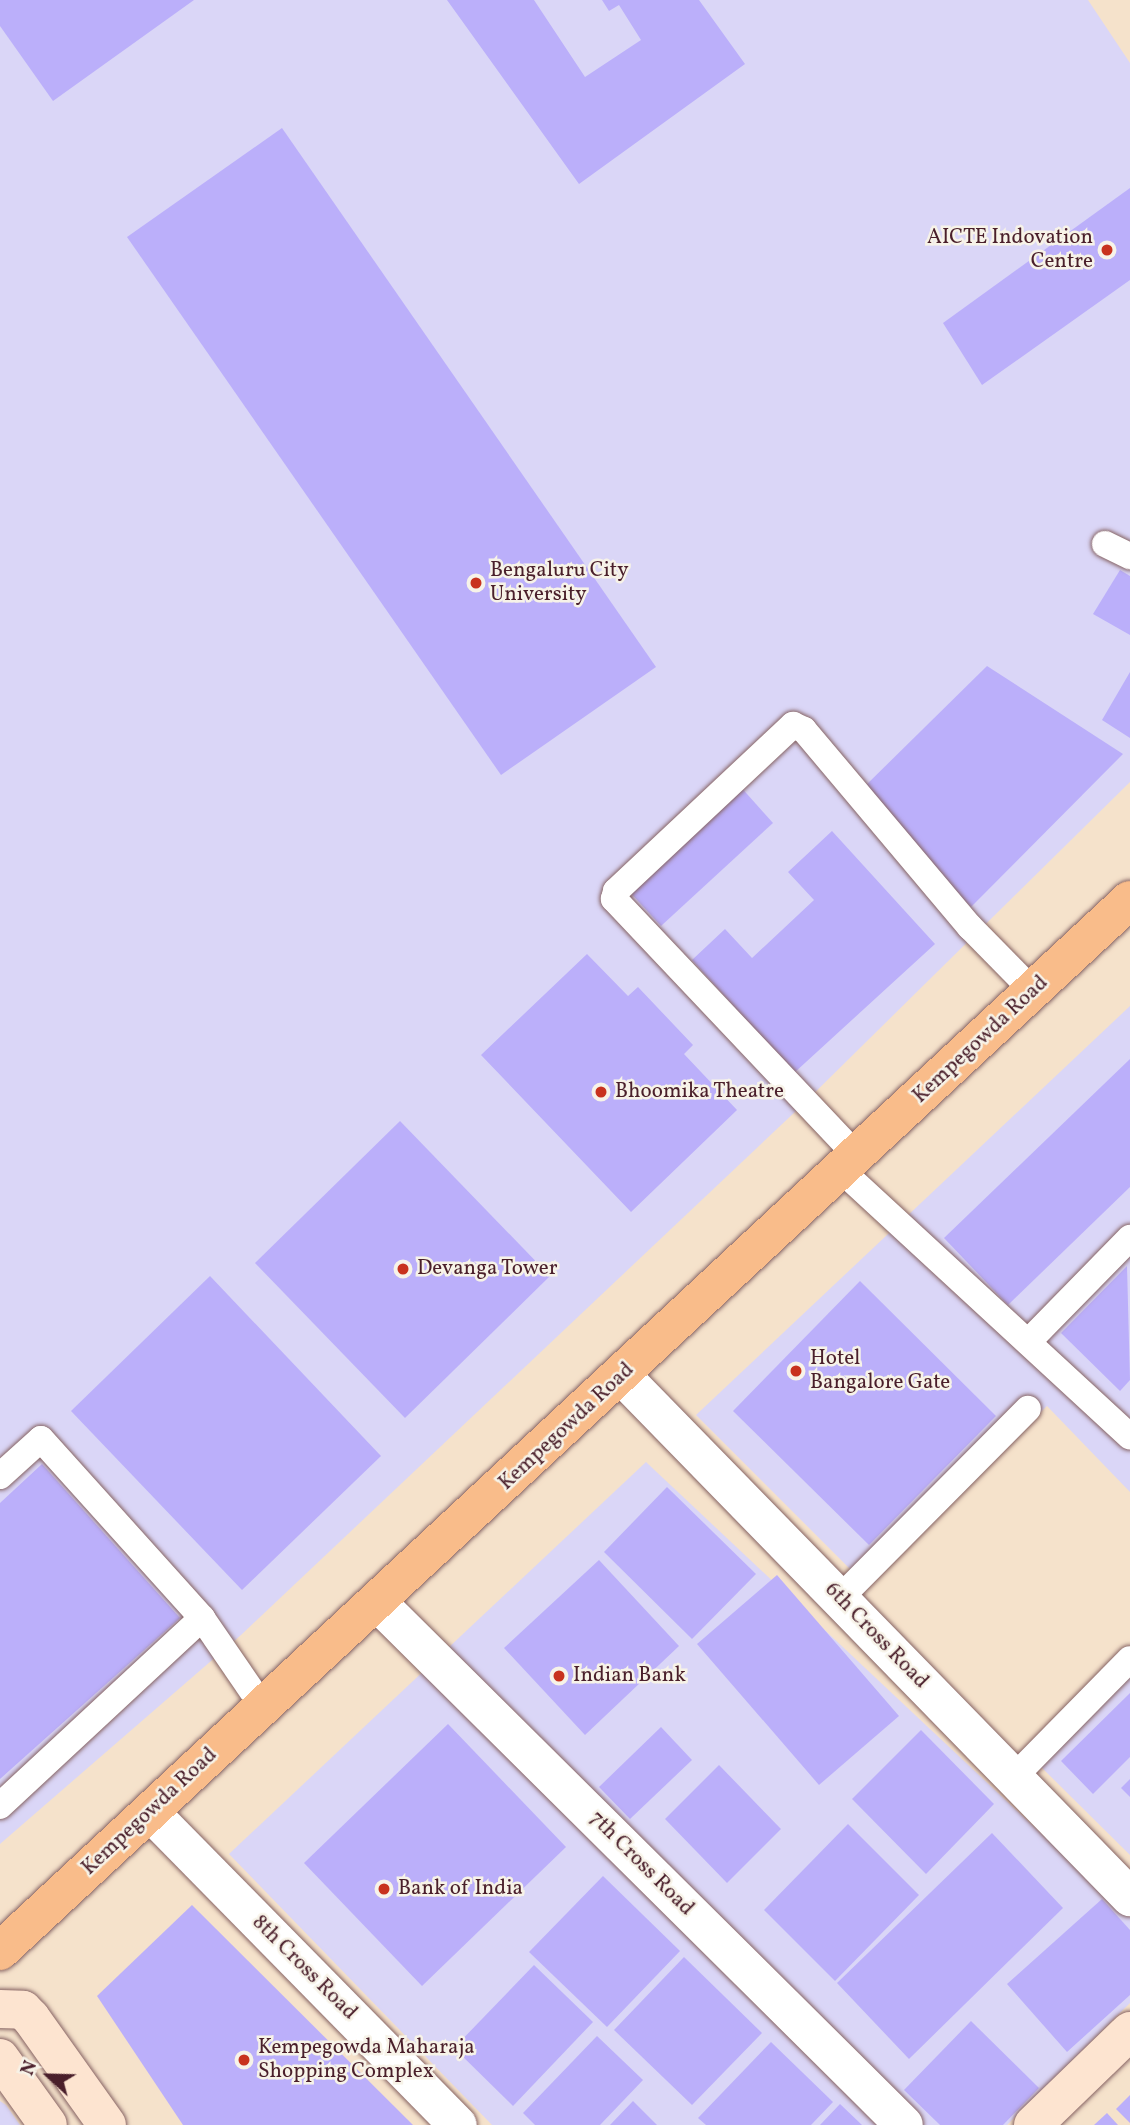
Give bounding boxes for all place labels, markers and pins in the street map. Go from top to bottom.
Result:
place label: AICTE Indovation Centre [927,225,1093,275]
marker: AICTE Indovation Centre [1099,242,1115,258]
place label: Bengaluru City University [490,558,628,608]
marker: Bengaluru City University [468,575,484,591]
place label: Bhoomika Theatre [615,1079,785,1105]
marker: Bhoomika Theatre [593,1084,609,1100]
place label: Devanga Tower [417,1256,558,1282]
marker: Devanga Tower [395,1261,411,1277]
place label: Hotel Bangalore Gate [810,1346,950,1396]
marker: Hotel Bangalore Gate [788,1363,804,1379]
place label: Indian Bank [573,1663,686,1689]
marker: Indian Bank [551,1668,567,1684]
place label: Bank of India [398,1876,521,1902]
marker: Bank of India [376,1881,392,1897]
place label: Kempegowda Maharaja Shopping Complex [258,2035,475,2085]
marker: Kempegowda Maharaja Shopping Complex [236,2052,252,2068]

